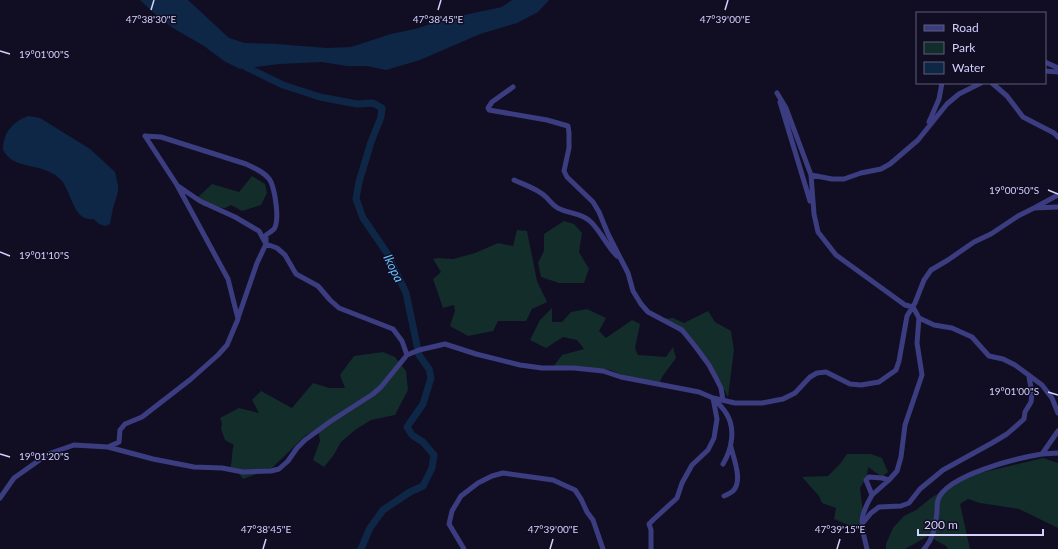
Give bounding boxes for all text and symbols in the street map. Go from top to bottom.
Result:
legend [916,12,1046,84]
text: 47°38'30"E [126,13,176,25]
text: 47°38'45"E [413,13,463,25]
text: 47°39'00"E [700,13,750,25]
text: Road [952,20,979,35]
text: Park [952,40,976,55]
text: 19°01'00"S [19,48,69,60]
text: Water [952,60,985,75]
text: 19°00'50"S [989,184,1039,196]
text: 19°01'10"S [19,249,69,261]
water label: Ikopa [380,251,408,285]
text: 19°01'00"S [989,385,1039,397]
text: 19°01'20"S [19,450,69,462]
scale bar [918,511,1043,537]
text: 200 m [924,517,958,532]
text: 47°38'45"E [241,523,291,535]
text: 47°39'00"E [528,523,578,535]
text: 47°39'15"E [815,523,865,535]

